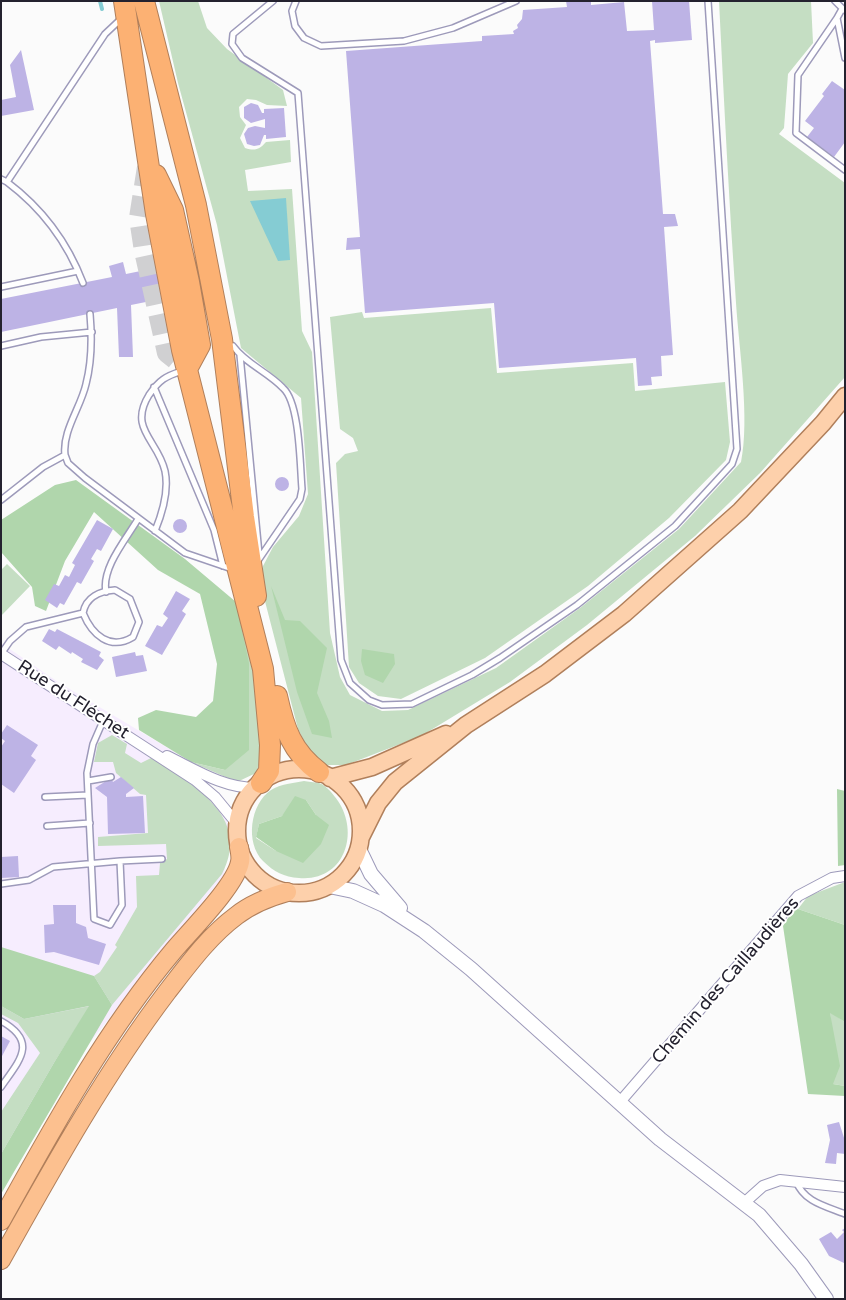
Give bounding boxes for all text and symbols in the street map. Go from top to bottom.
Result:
street label: Rue du Fléchet [13,656,133,744]
street label: Chemin des Caillaudières [648,893,804,1069]

